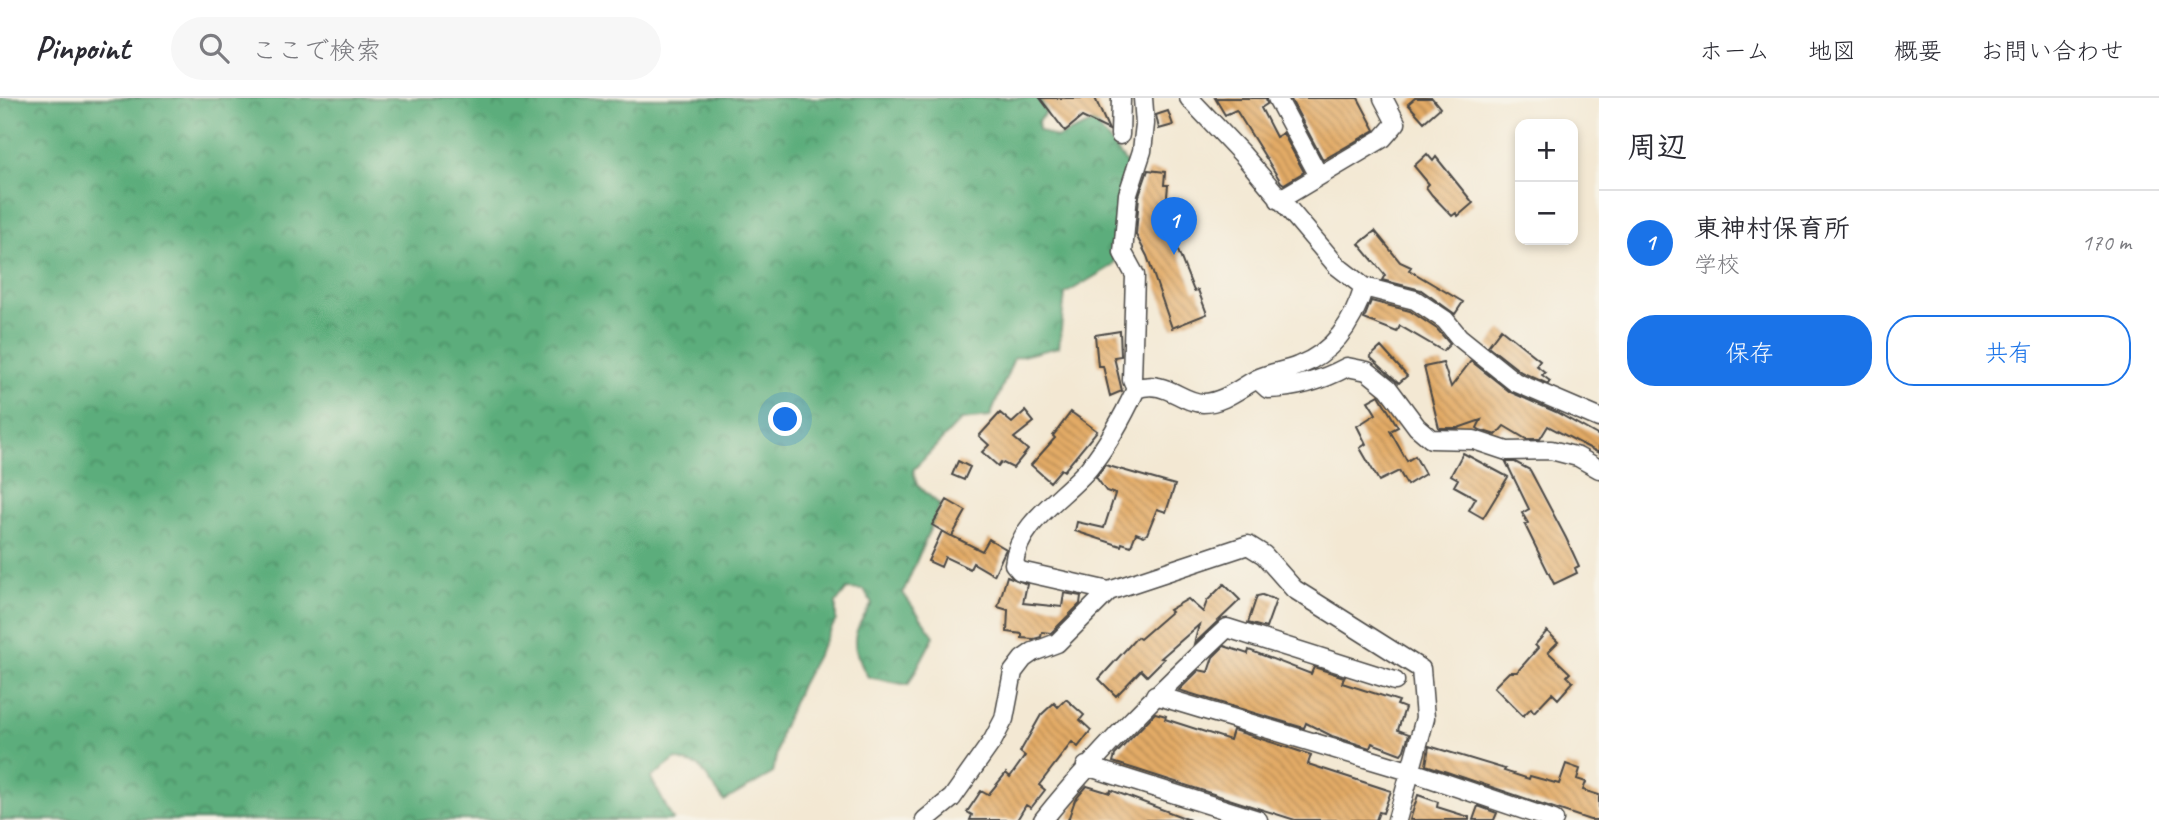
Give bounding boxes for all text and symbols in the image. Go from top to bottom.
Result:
search box [171,17,661,80]
text: Pinpoint [35,27,129,69]
icon: search [195,29,233,67]
text: ここで検索 [251,34,381,67]
text: ホーム [1699,36,1770,66]
text: 地図 [1808,36,1856,66]
text: 概要 [1894,36,1942,66]
text: お問い合わせ [1980,36,2124,66]
map controls [1515,119,1578,245]
button: + [1515,119,1578,182]
text: 周辺 [1627,128,1687,166]
button: − [1515,182,1578,245]
pin: 1 [1151,197,1197,255]
text: 東神村保育所 [1694,212,1850,245]
text: 1 [1645,228,1655,257]
text: 170 m [2082,228,2131,257]
text: 学校 [1694,250,1740,279]
button: 保存 [1627,315,1872,386]
button: 共有 [1886,315,2131,386]
your location [768,402,802,436]

